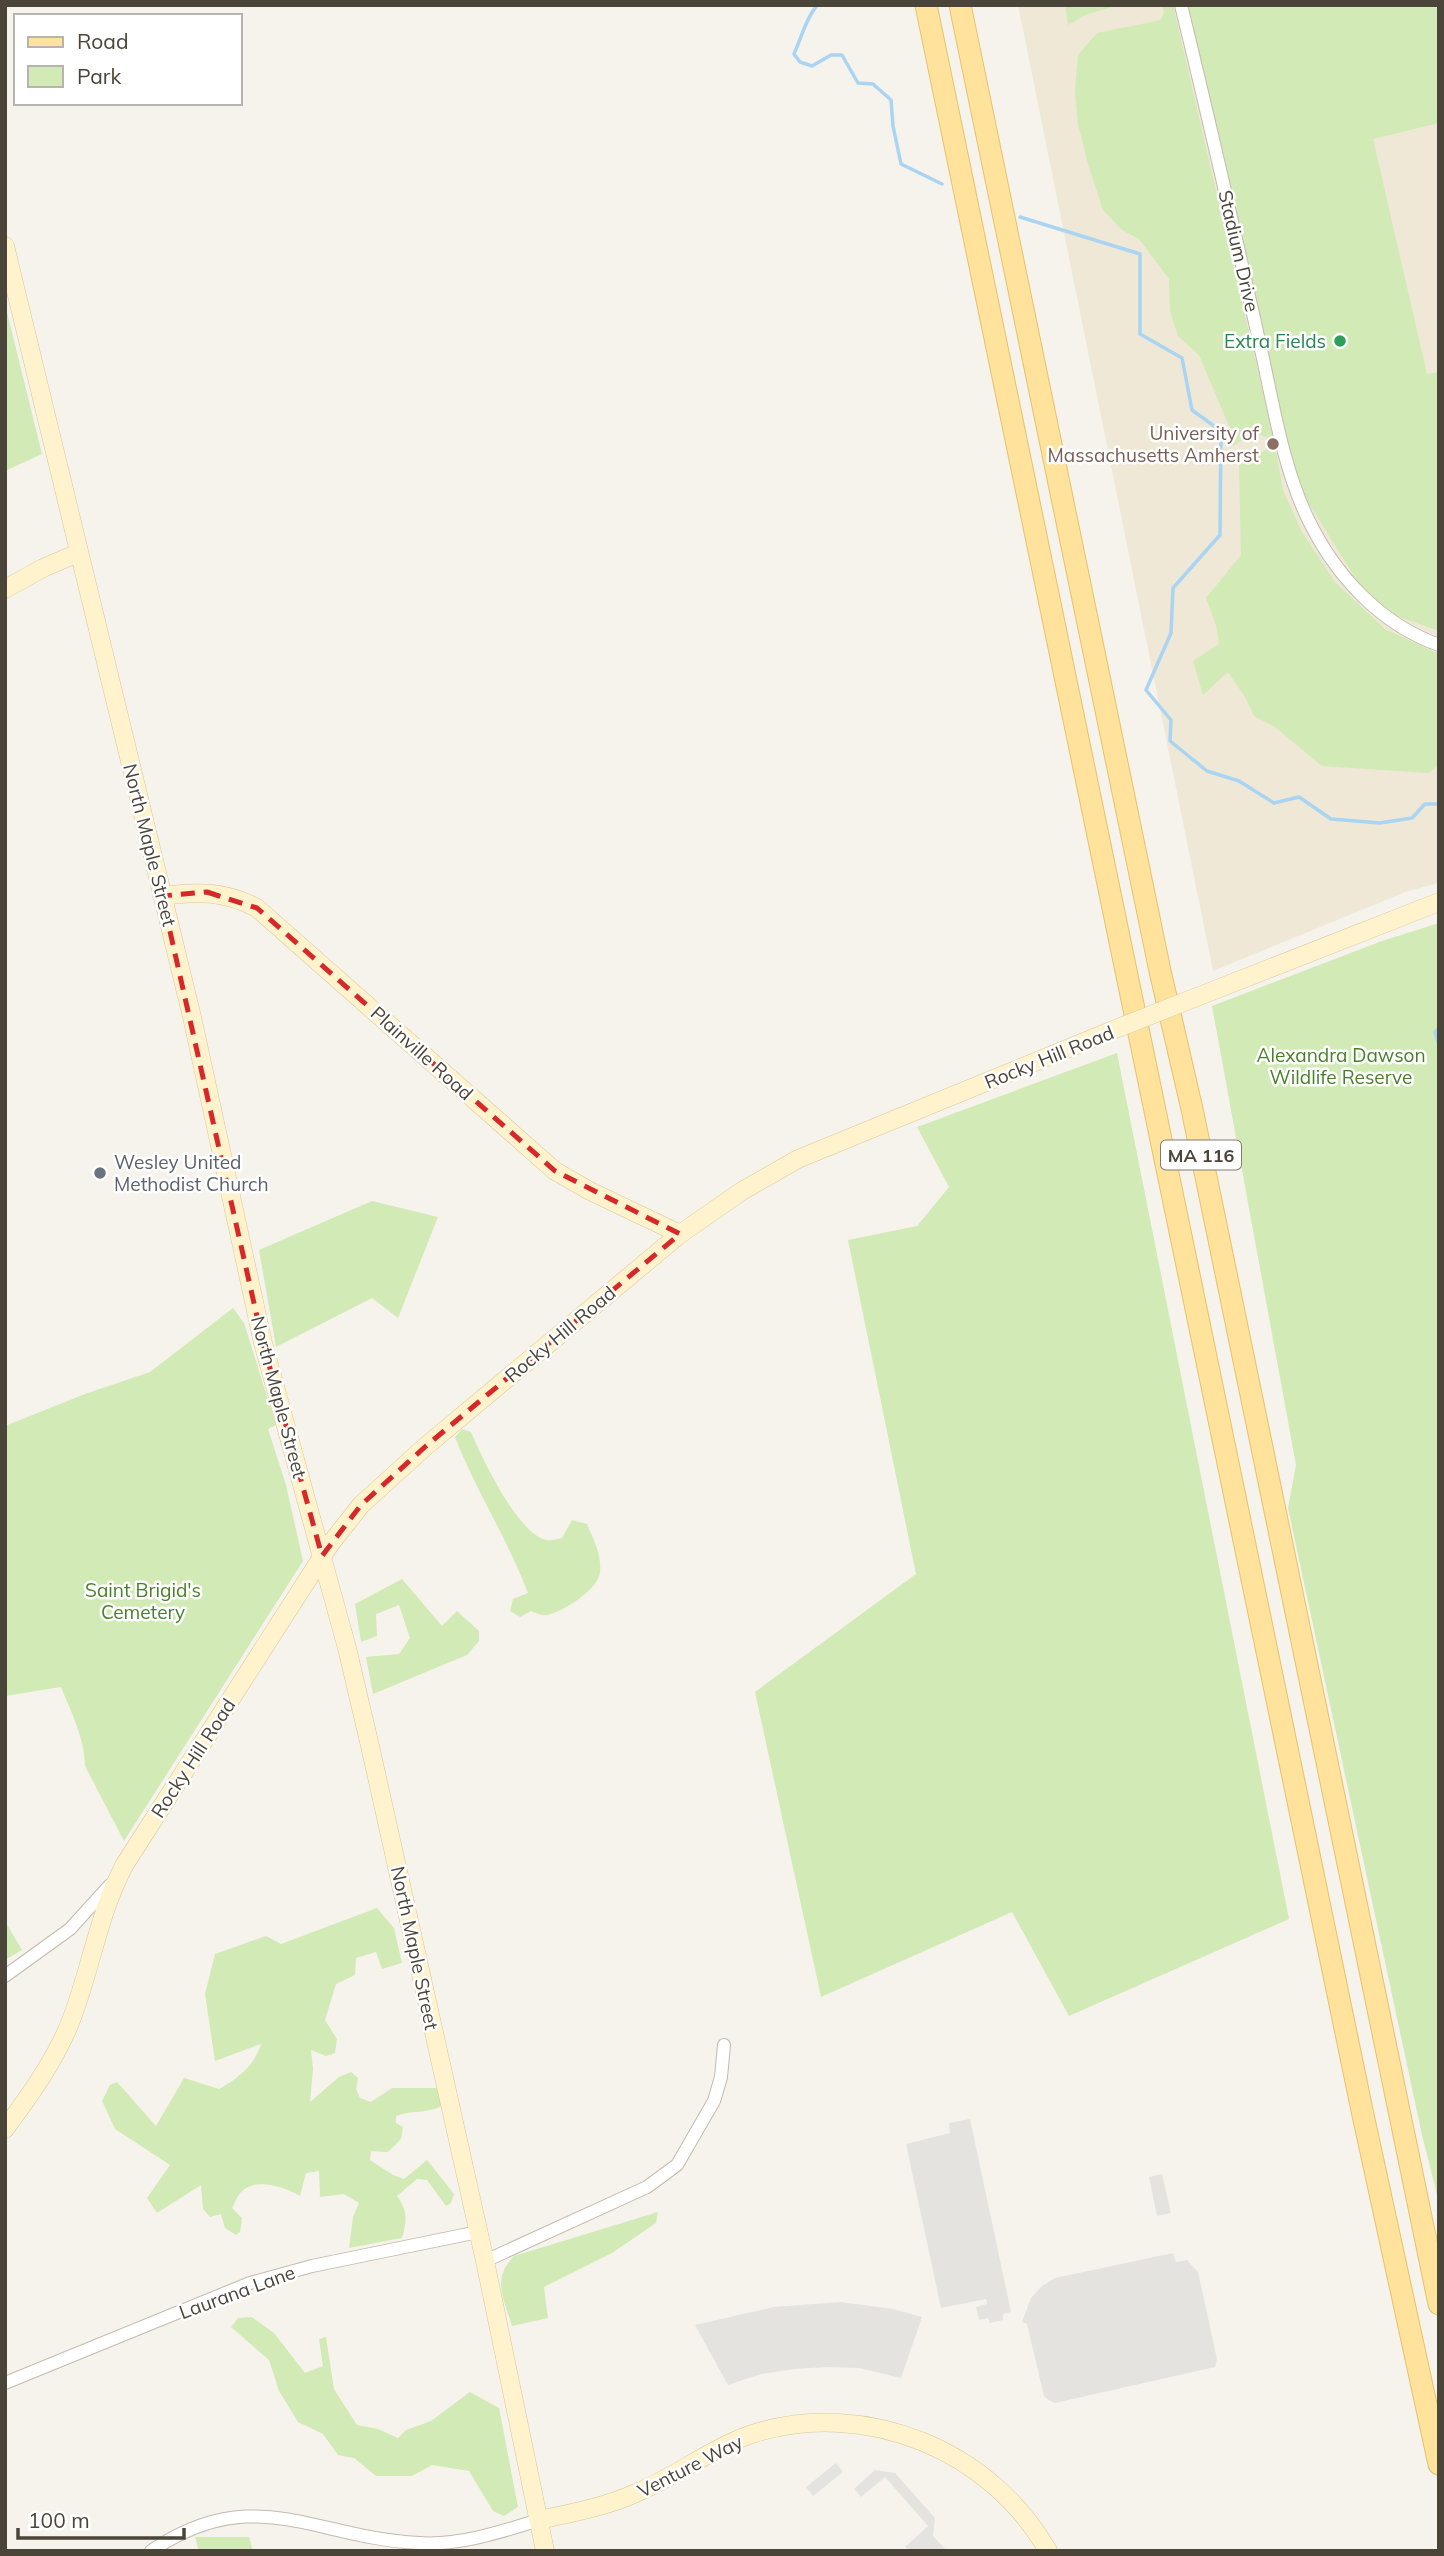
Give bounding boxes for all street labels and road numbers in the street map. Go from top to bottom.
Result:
street label: Stadium Drive [1213,188,1265,314]
street label: North Maple Street [118,761,182,929]
street label: Plainville Road [366,1001,478,1105]
street label: Rocky Hill Road [981,1020,1117,1094]
road number: MA 116 [1161,1140,1241,1170]
street label: Rocky Hill Road [500,1281,620,1387]
street label: North Maple Street [246,1313,312,1481]
street label: Rocky Hill Road [146,1694,240,1822]
street label: North Maple Street [386,1864,444,2032]
street label: Laurana Lane [176,2260,298,2324]
street label: Venture Way [633,2429,747,2503]

